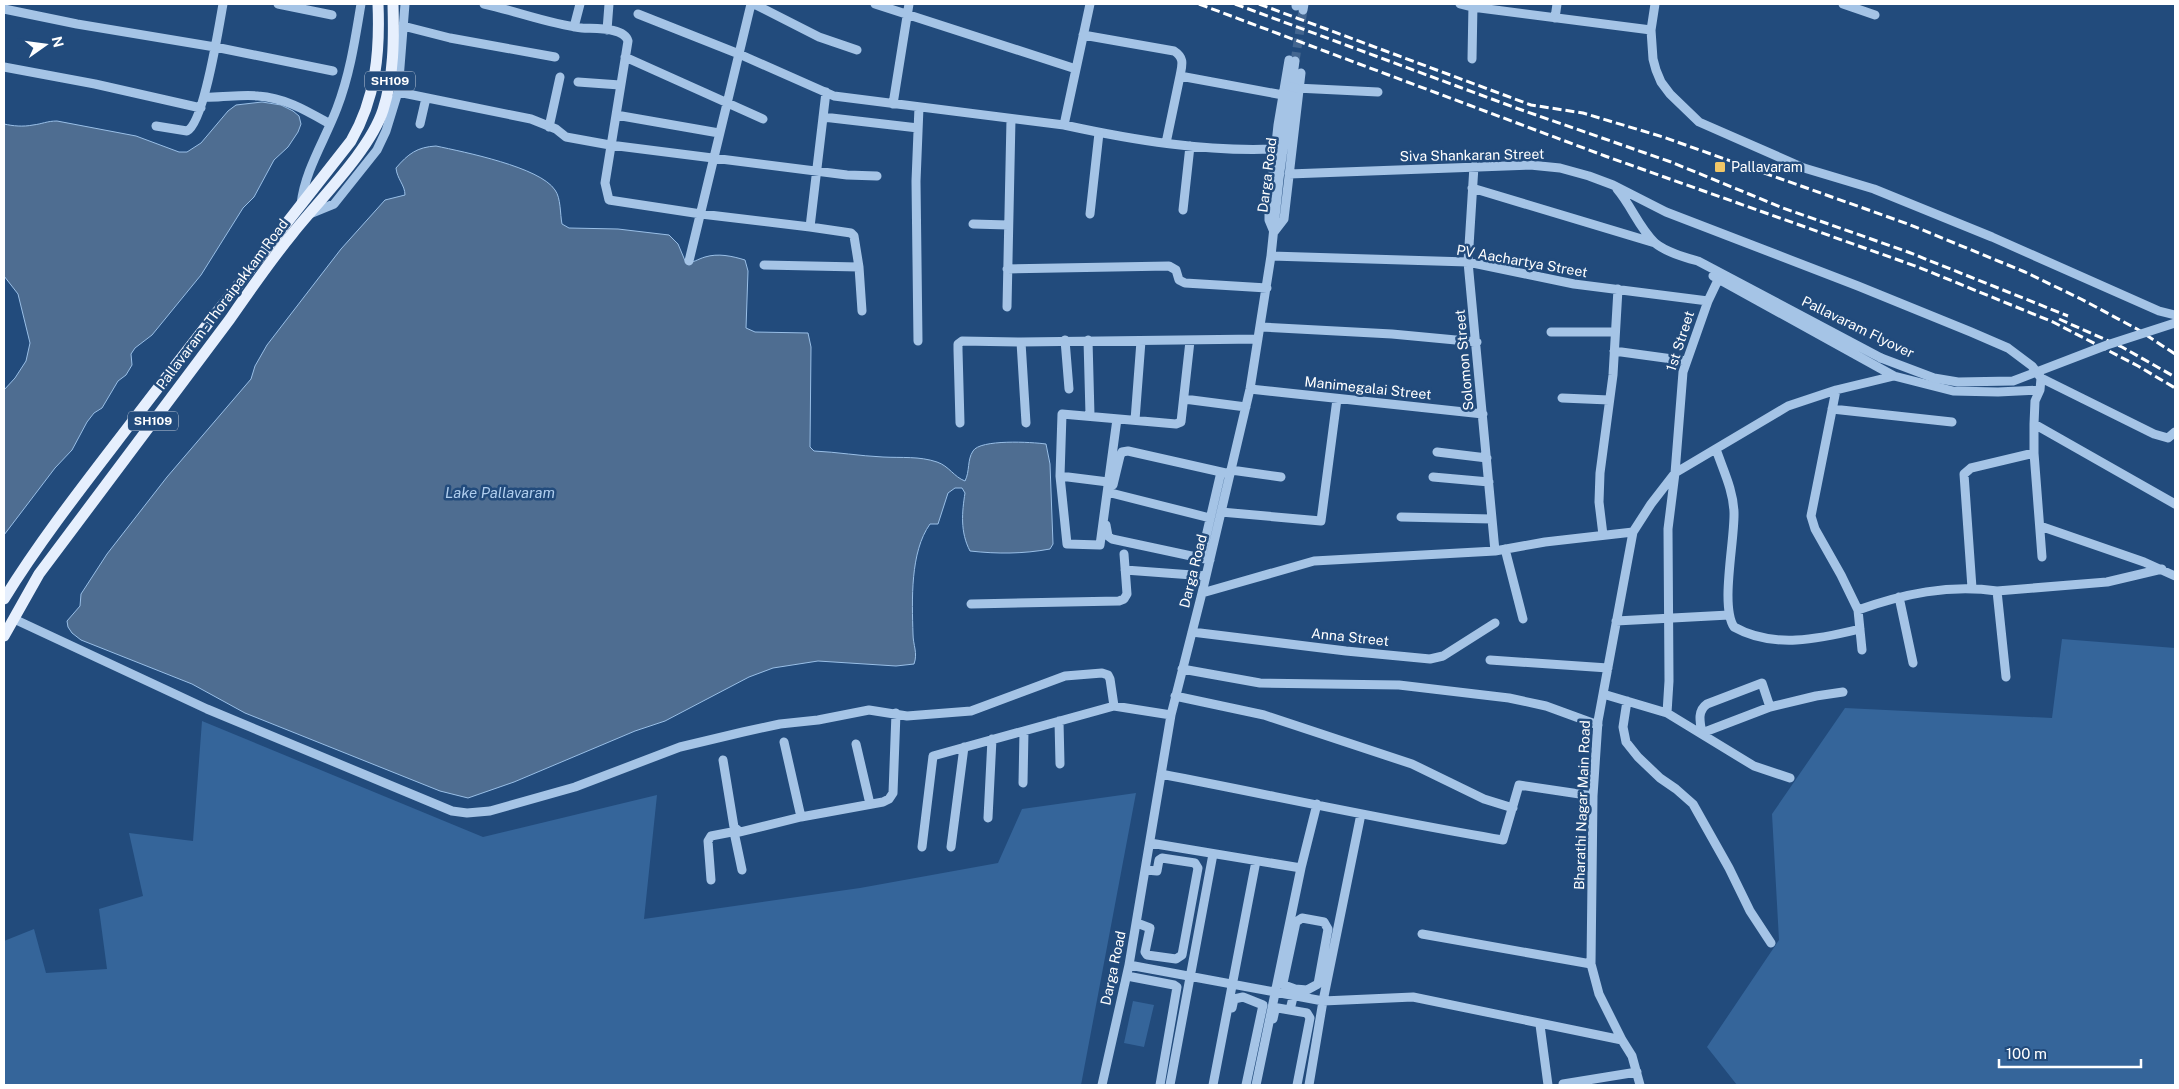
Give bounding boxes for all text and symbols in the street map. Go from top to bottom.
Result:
north arrow [20,20,70,70]
text: N [49,35,67,49]
road number: SH109 [365,72,415,90]
street label: Darga Road [1254,137,1280,213]
street label: Siva Shankaran Street [1399,146,1545,164]
place label: Pallavaram [1731,159,1803,175]
marker: Pallavaram [1713,160,1727,174]
street label: Pallavaram - Thoraipakkam Road [153,216,291,392]
street label: PV Aachartya Street [1455,242,1589,280]
street label: Pallavaram Flyover [1799,293,1917,361]
street label: Solomon Street [1452,309,1476,411]
street label: 1st Street [1663,309,1697,373]
street label: Manimegalai Street [1304,373,1432,403]
road number: SH109 [128,412,178,431]
water label: Lake Pallavaram [445,484,555,501]
street label: Darga Road [1176,532,1210,610]
street label: Anna Street [1310,625,1390,649]
street label: Bharathi Nagar Main Road [1571,720,1593,890]
street label: Darga Road [1097,929,1129,1007]
scale bar [1999,1036,2142,1068]
text: 100 m [2006,1045,2047,1062]

